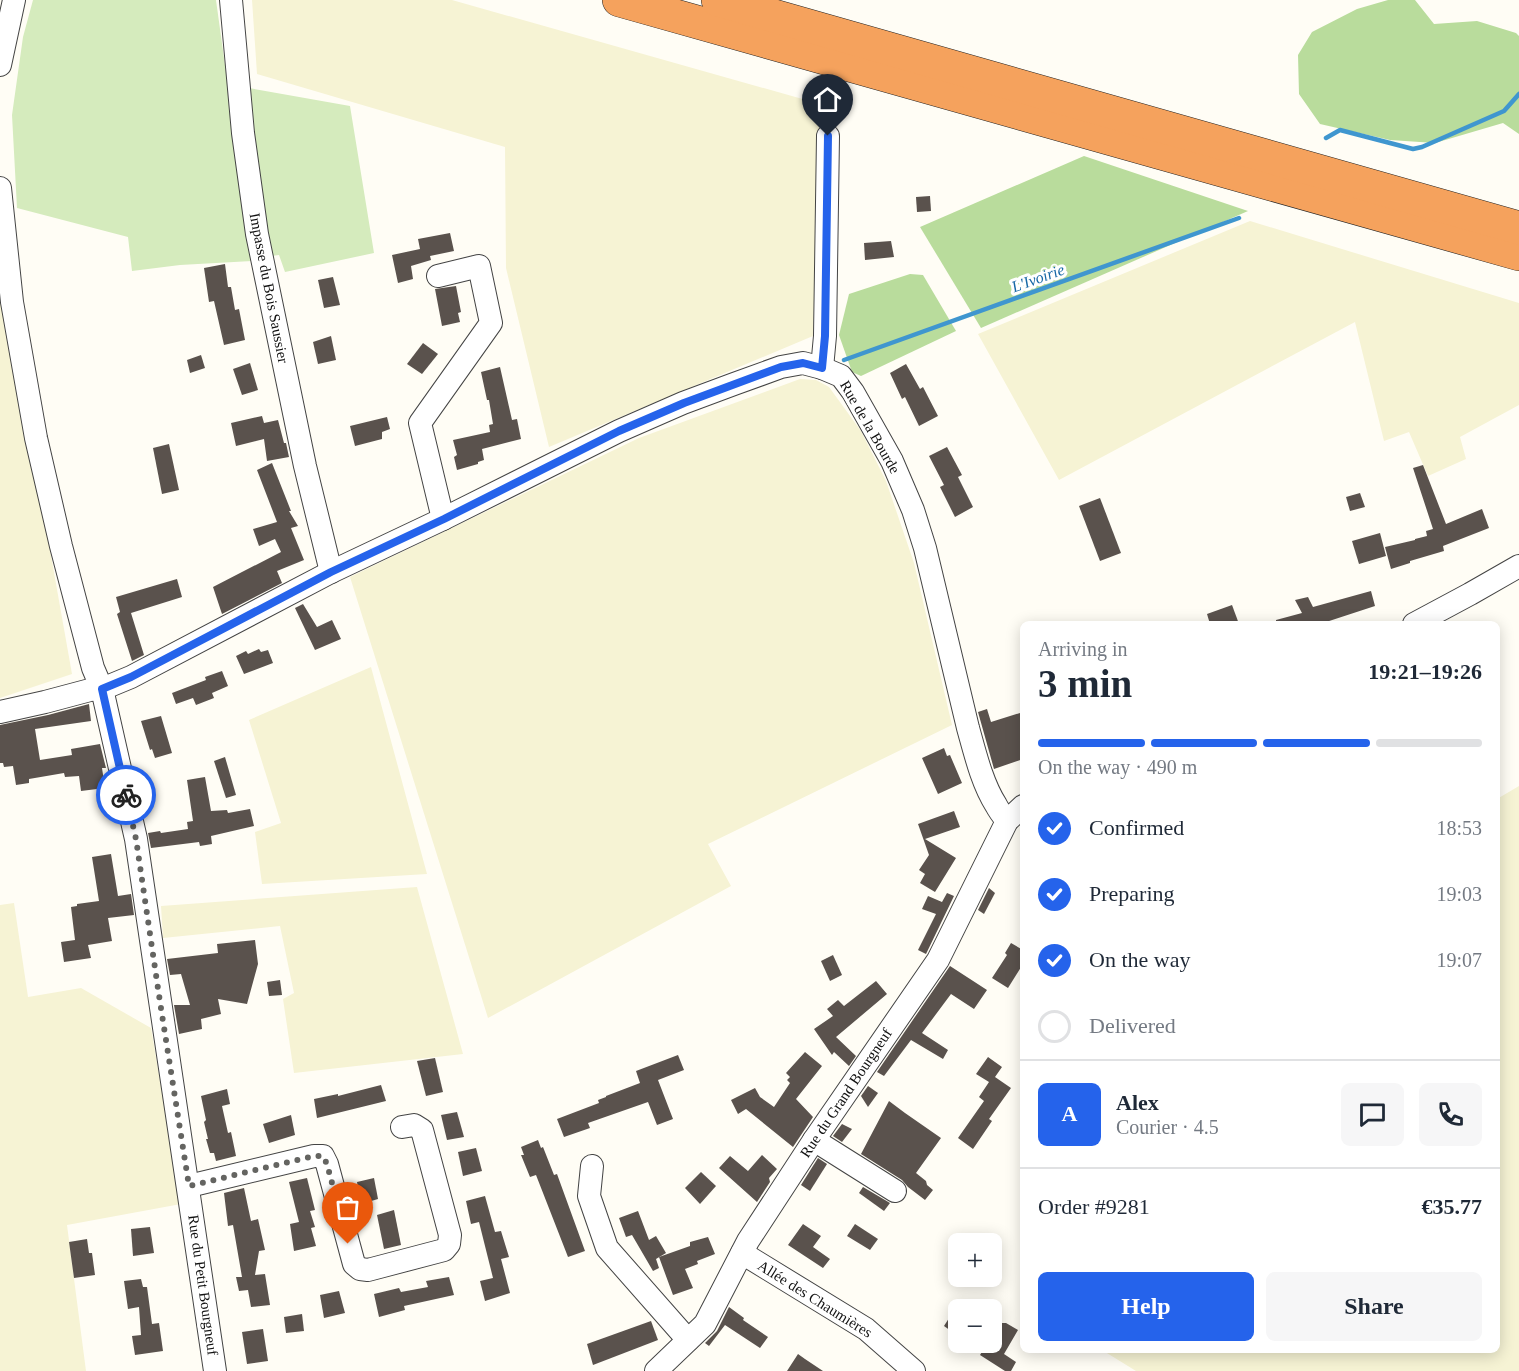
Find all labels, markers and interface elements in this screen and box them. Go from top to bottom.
pin [802,74,853,136]
icon: home [811,83,844,116]
street label: Impasse du Bois Saussier [247,211,291,365]
water label: L'Ivoirie [1008,261,1067,296]
street label: Rue de la Bourde [837,378,903,477]
text: Arriving in [1038,638,1127,660]
text: 19:21–19:26 [1368,659,1482,684]
text: 3 min [1038,662,1132,705]
text: On the way · 490 m [1038,756,1197,778]
courier [96,765,156,825]
icon: bike [110,779,143,812]
icon: check [1038,812,1071,845]
text: Confirmed [1089,815,1184,840]
text: 18:53 [1436,817,1482,839]
icon: check [1038,878,1071,911]
text: Preparing [1089,881,1175,906]
text: 19:03 [1436,883,1482,905]
icon: check [1038,944,1071,977]
text: On the way [1089,947,1190,972]
text: 19:07 [1436,949,1482,971]
text: Delivered [1089,1013,1176,1038]
street label: Rue du Grand Bourgneuf [797,1026,895,1160]
button: chat [1341,1083,1404,1146]
button: phone [1419,1083,1482,1146]
text: Alex [1116,1090,1159,1115]
text: A [1062,1101,1077,1126]
text: Courier · 4.5 [1116,1116,1219,1138]
pin [322,1182,373,1244]
icon: bag [331,1191,364,1224]
text: Order #9281 [1038,1194,1150,1219]
text: €35.77 [1422,1194,1482,1219]
street label: Rue du Petit Bourgneuf [185,1214,221,1356]
map controls [948,1233,1002,1353]
button: + [948,1233,1002,1287]
street label: Allée des Chaumières [755,1257,875,1341]
button: Help [1038,1272,1254,1341]
button: Share [1266,1272,1482,1341]
button: − [948,1299,1002,1353]

